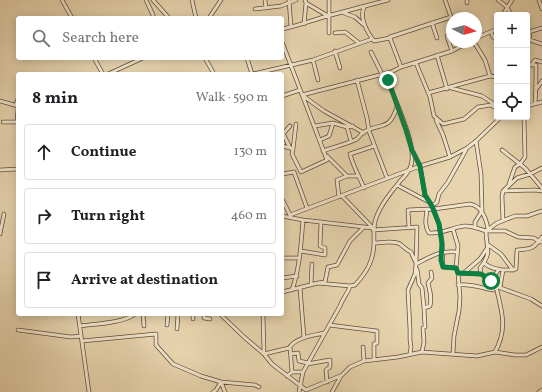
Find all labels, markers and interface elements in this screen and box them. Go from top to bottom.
north arrow [446,12,482,48]
map controls [494,12,530,120]
button: + [494,12,530,48]
search box [16,16,284,60]
icon: search [30,27,52,49]
text: Search here [62,28,139,49]
button: − [494,48,530,84]
route end [379,71,397,89]
button: locate [494,84,530,120]
text: 8 min [32,87,78,110]
text: Walk · 590 m [196,89,268,107]
icon: ahead [33,141,55,163]
text: Continue [71,142,136,163]
text: 130 m [234,143,267,161]
icon: right [33,205,55,227]
text: Turn right [71,206,145,227]
text: 460 m [231,207,267,225]
icon: arrive [33,269,55,291]
text: Arrive at destination [71,270,218,291]
route start [482,272,500,290]

